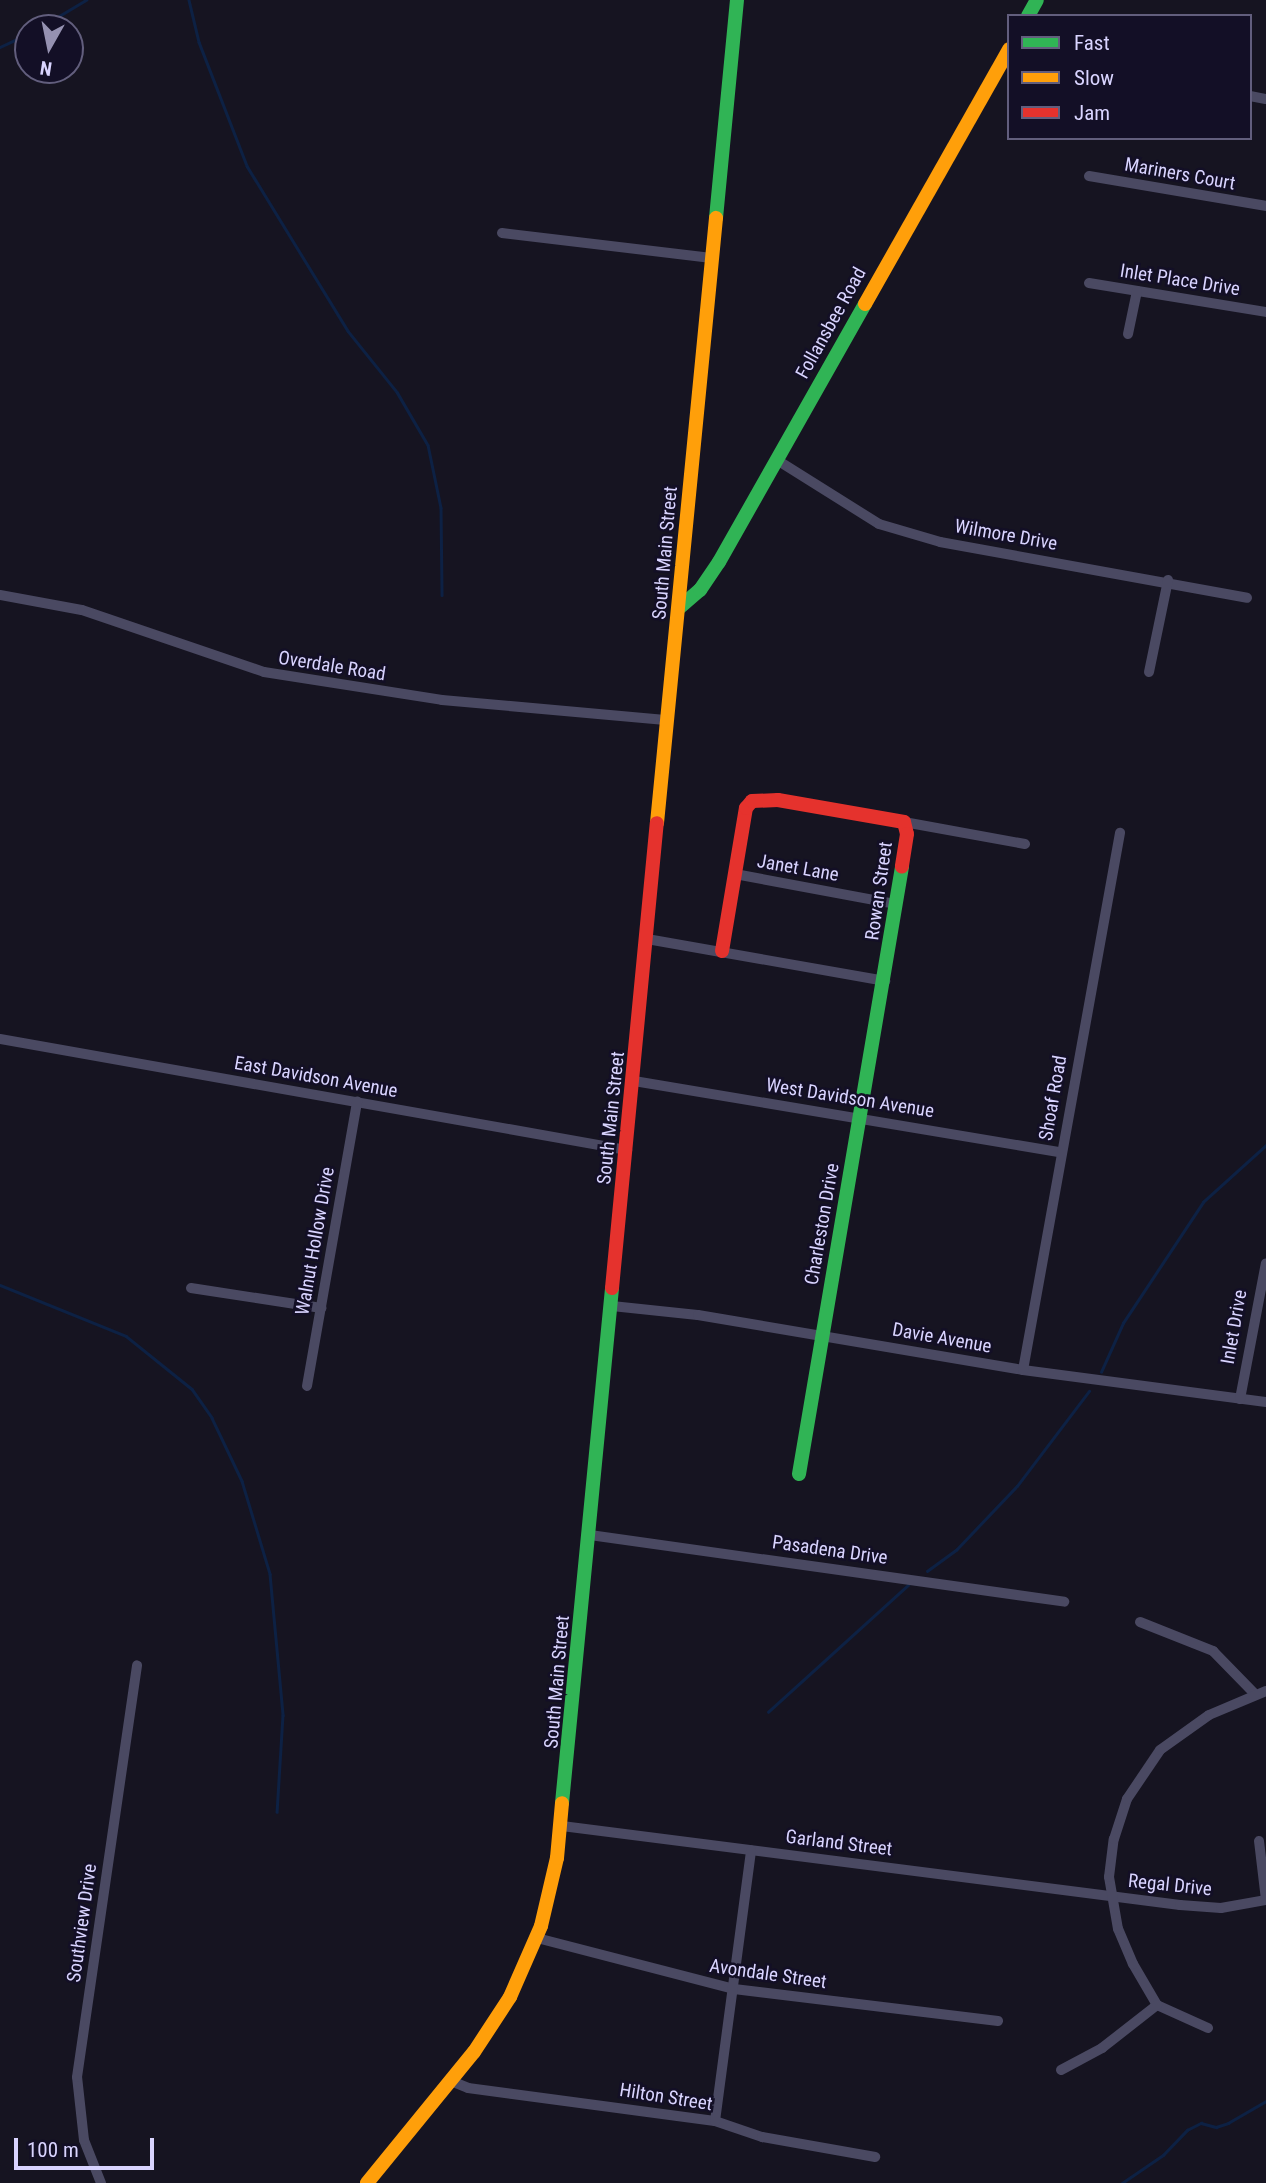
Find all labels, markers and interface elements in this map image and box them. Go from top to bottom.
north arrow [14,14,84,84]
legend [1007,14,1252,140]
text: Fast [1074,31,1110,55]
text: N [38,56,54,81]
text: Slow [1074,66,1114,90]
text: Jam [1074,101,1110,125]
street label: Mariners Court [1123,153,1237,195]
street label: Inlet Place Drive [1118,259,1242,301]
street label: Follansbee Road [791,263,871,383]
street label: South Main Street [648,485,682,621]
street label: Wilmore Drive [953,515,1059,555]
street label: Overdale Road [277,646,387,686]
street label: Rowan Street [861,840,897,942]
street label: Janet Lane [755,850,841,886]
street label: South Main Street [593,1050,629,1186]
street label: East Davidson Avenue [233,1051,399,1103]
street label: Shoaf Road [1034,1054,1072,1142]
street label: West Davidson Avenue [764,1073,936,1123]
street label: Charleston Drive [800,1161,844,1287]
street label: Walnut Hollow Drive [291,1165,339,1317]
street label: Inlet Drive [1216,1288,1252,1366]
street label: Davie Avenue [891,1318,993,1358]
street label: Pasadena Drive [771,1531,889,1569]
street label: South Main Street [540,1614,574,1750]
street label: Garland Street [784,1825,894,1861]
street label: Southview Drive [62,1862,102,1984]
street label: Regal Drive [1127,1869,1213,1901]
street label: Avondale Street [708,1955,828,1993]
street label: Hilton Street [618,2078,714,2116]
scale bar [18,2124,158,2168]
text: 100 m [27,2138,79,2162]

